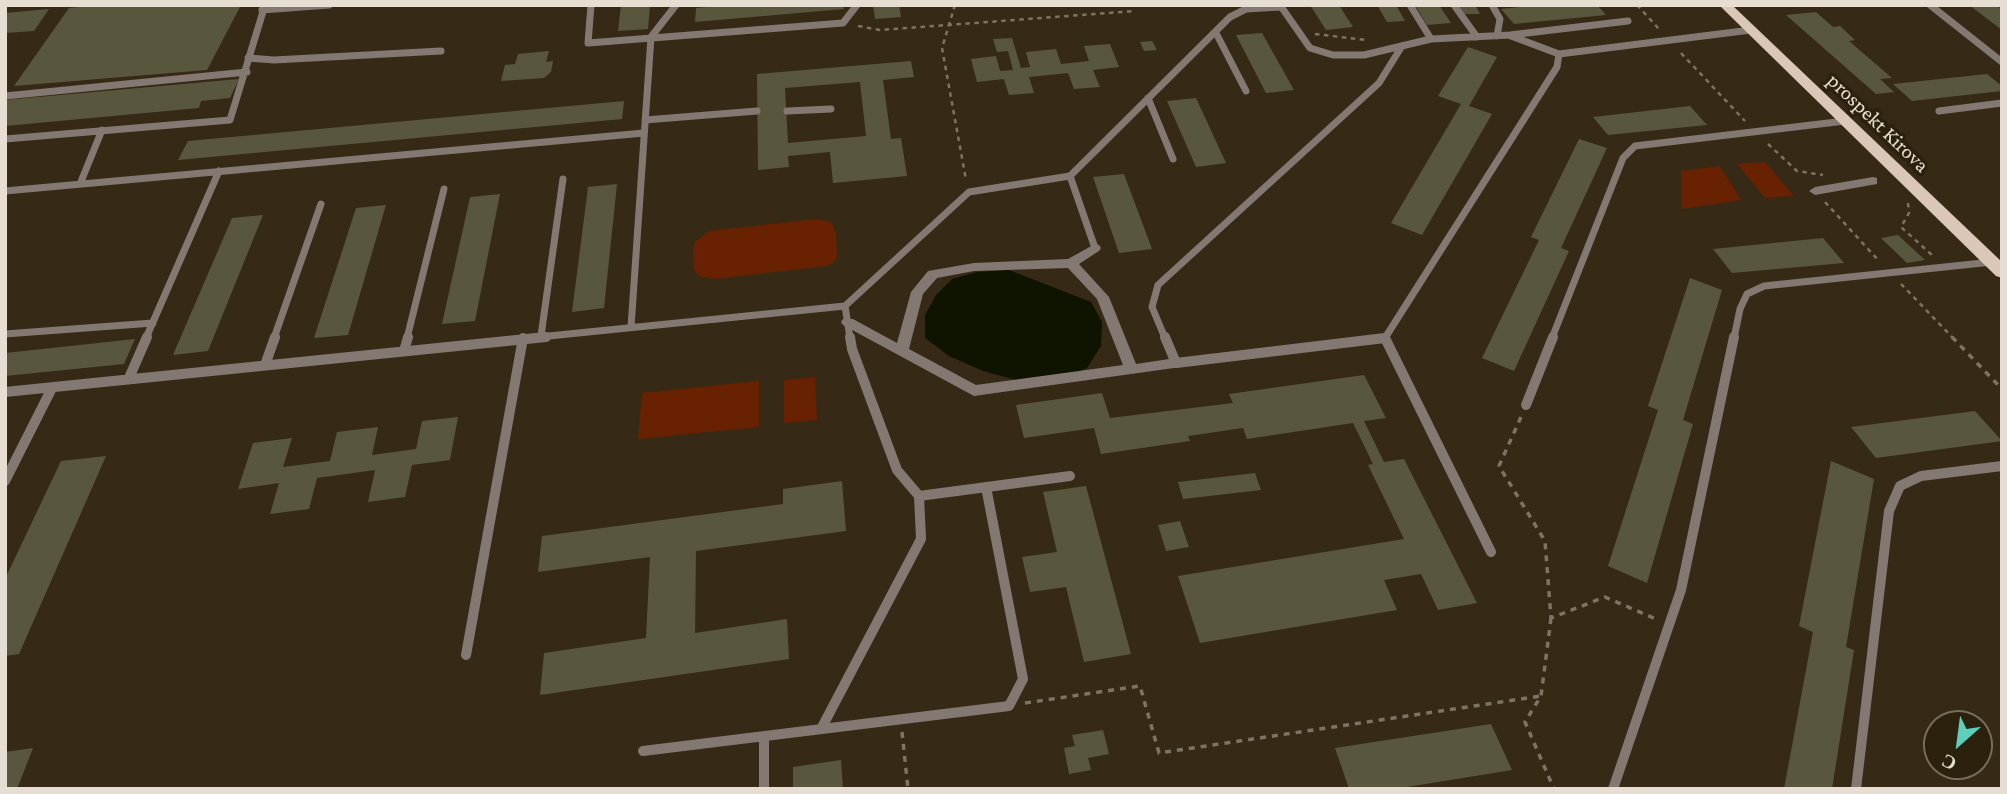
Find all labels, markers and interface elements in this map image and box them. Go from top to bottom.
street label: prospekt Kirova [1822,68,1934,178]
north arrow [1923,710,1993,780]
text: С [1938,750,1960,775]

